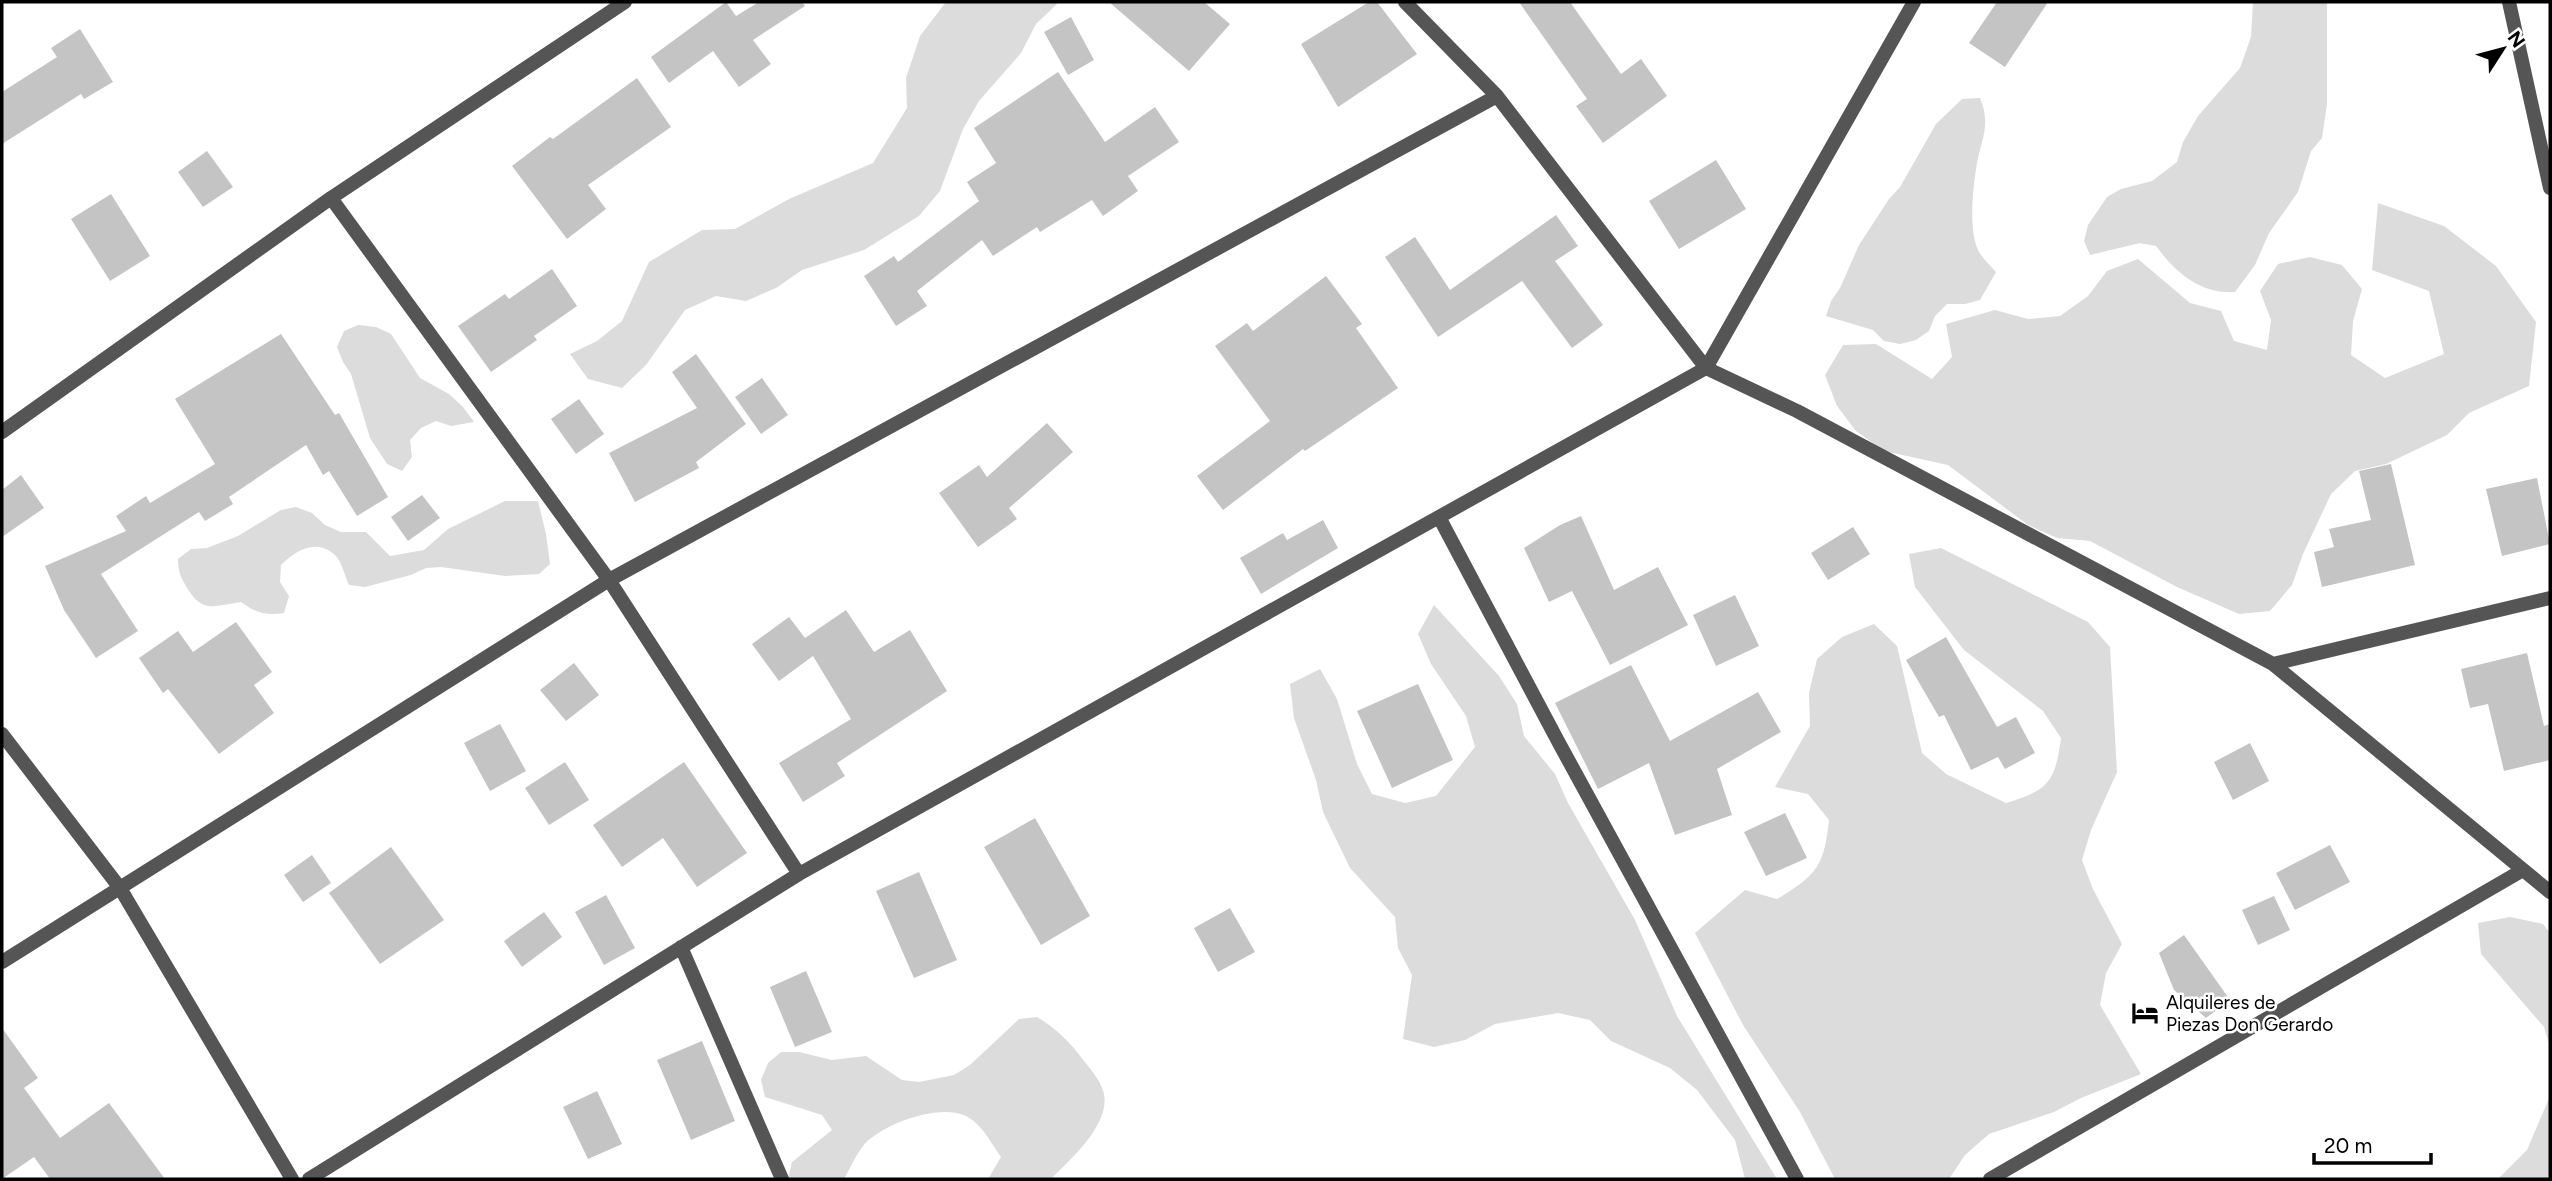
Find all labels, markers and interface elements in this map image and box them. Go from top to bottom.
north arrow [2468,14,2538,84]
text: N [2503,27,2530,52]
place label: Alquileres de Piezas Don Gerardo [2166,991,2333,1036]
hotel icon: Alquileres de Piezas Don Gerardo [2130,998,2160,1028]
scale bar [2314,1122,2431,1166]
text: 20 m [2324,1133,2372,1158]

